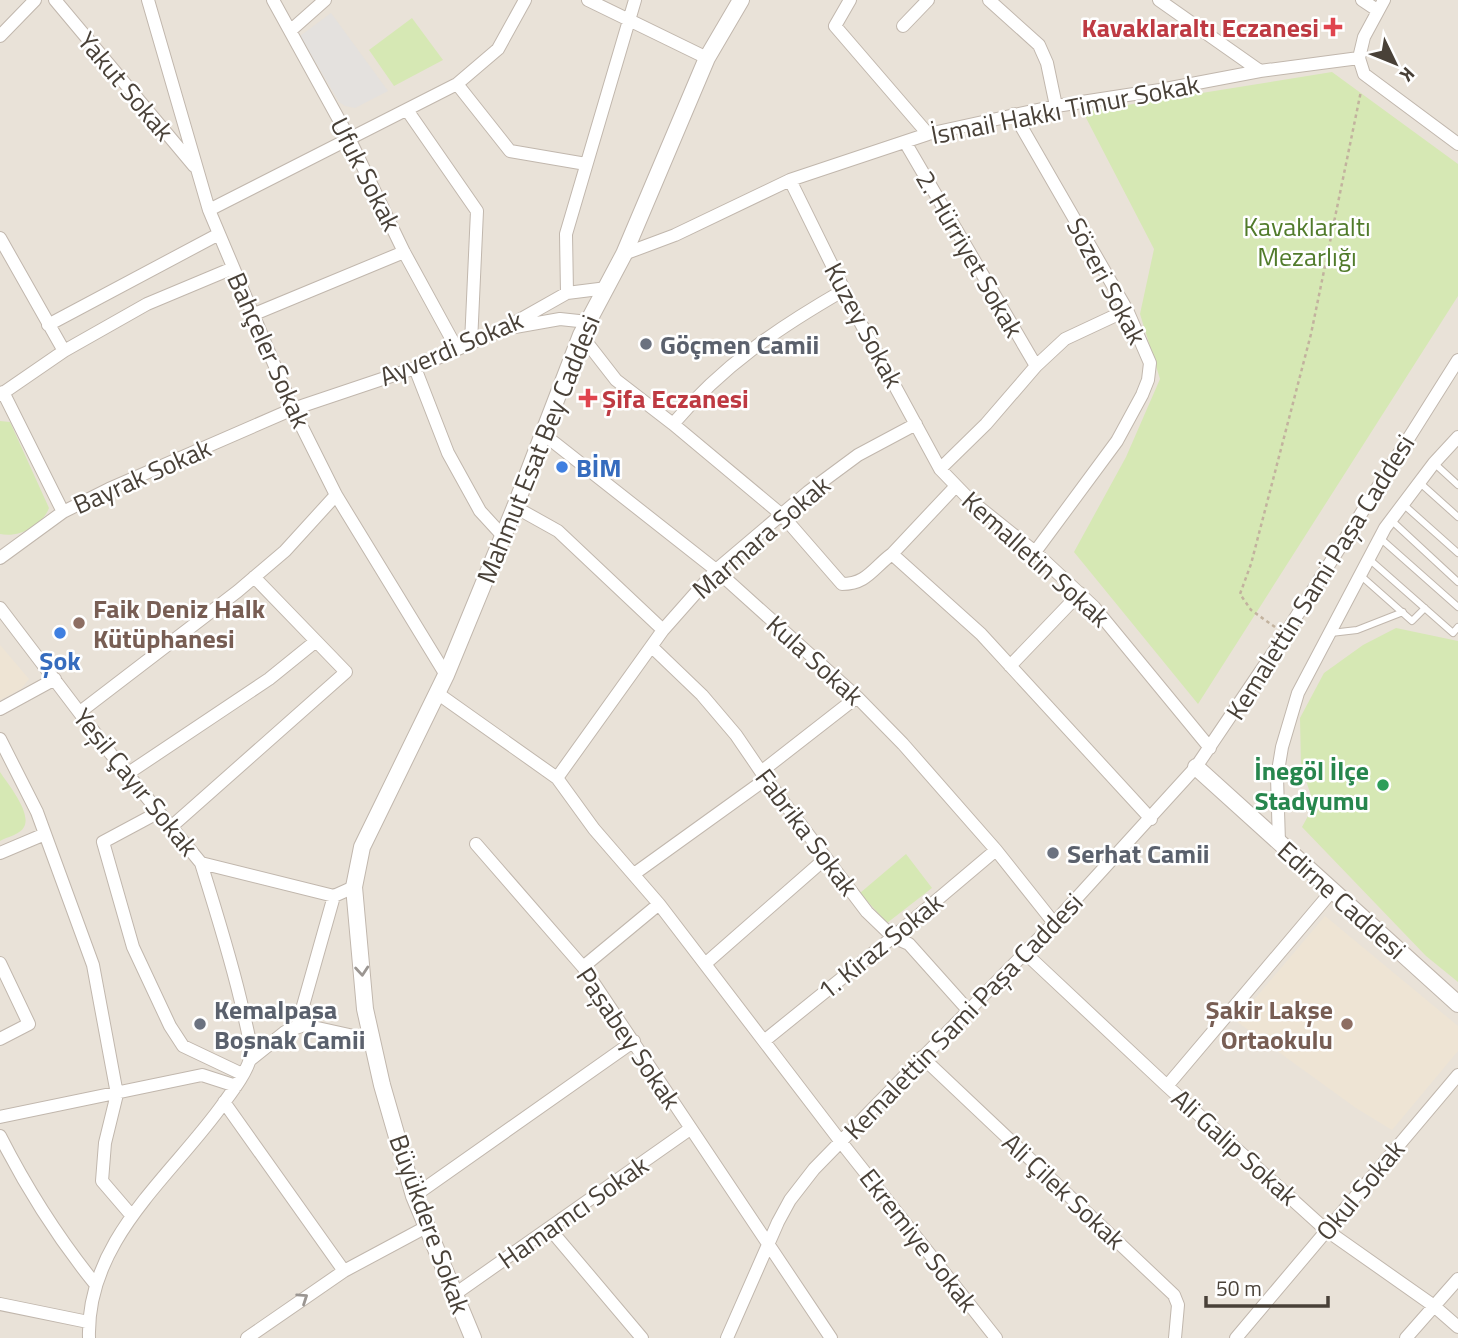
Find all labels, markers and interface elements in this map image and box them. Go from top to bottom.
place label: Kavaklaraltı Eczanesi [1081,8,1319,47]
marker: Kavaklaraltı Eczanesi [1325,19,1341,35]
street label: Yakut Sokak [69,23,183,149]
north arrow [1360,28,1430,98]
text: K [1393,61,1422,89]
street label: İsmail Hakkı Timur Sokak [927,64,1203,154]
street label: Ufuk Sokak [321,110,411,238]
street label: 2. Hürriyet Sokak [906,163,1034,345]
park label: Kavaklaraltı Mezarlığı [1243,207,1371,276]
street label: Sözeri Sokak [1057,211,1157,351]
street label: Kuzey Sokak [815,255,913,395]
street label: Bahçeler Sokak [217,266,321,434]
street label: Ayverdi Sokak [373,300,529,396]
street label: Mahmut Esat Bey Caddesi [466,309,610,589]
place label: Göçmen Camii [660,325,819,364]
marker: Göçmen Camii [638,336,654,352]
place label: Şifa Eczanesi [602,379,749,418]
marker: Şifa Eczanesi [580,390,596,406]
street label: Kemalettin Sami Paşa Caddesi [1216,427,1424,727]
street label: Bayrak Sokak [67,428,217,524]
place label: BİM [576,448,622,487]
marker: BİM [554,459,570,475]
street label: Marmara Sokak [683,466,839,608]
street label: Kemalletin Sokak [953,482,1119,636]
place label: Faik Deniz Halk Kütüphanesi [93,589,266,658]
street label: Kula Sokak [758,606,872,714]
marker: Faik Deniz Halk Kütüphanesi [71,615,87,631]
marker: Şok [52,625,68,641]
place label: Şok [39,641,81,680]
street label: Yeşil Çayır Sokak [64,700,208,864]
place label: İnegöl İlçe Stadyumu [1254,751,1369,820]
street label: Fabrika Sokak [746,760,868,904]
marker: İnegöl İlçe Stadyumu [1375,777,1391,793]
street label: Edirne Caddesi [1269,832,1415,968]
place label: Serhat Camii [1067,834,1210,873]
marker: Serhat Camii [1045,845,1061,861]
street label: 1. Kiraz Sokak [809,883,951,1009]
street label: Kemalettin Sami Paşa Caddesi [834,884,1092,1148]
street label: Paşabey Sokak [567,959,691,1117]
one-way arrow [354,966,369,977]
place label: Kemalpaşa Boşnak Camii [214,990,365,1059]
place label: Şakir Lakşe Ortaokulu [1206,990,1333,1059]
marker: Kemalpaşa Boşnak Camii [192,1016,208,1032]
marker: Şakir Lakşe Ortaokulu [1339,1016,1355,1032]
street label: Ali Galip Sokak [1163,1079,1307,1215]
street label: Ali Çilek Sokak [994,1124,1134,1258]
street label: Büyükdere Sokak [379,1129,481,1319]
street label: Okul Sokak [1306,1131,1414,1249]
street label: Hamamcı Sokak [490,1146,656,1278]
street label: Ekremiye Sokak [850,1160,988,1320]
scale bar [1206,1264,1328,1308]
text: 50 m [1216,1272,1262,1304]
one-way arrow [295,1294,308,1306]

